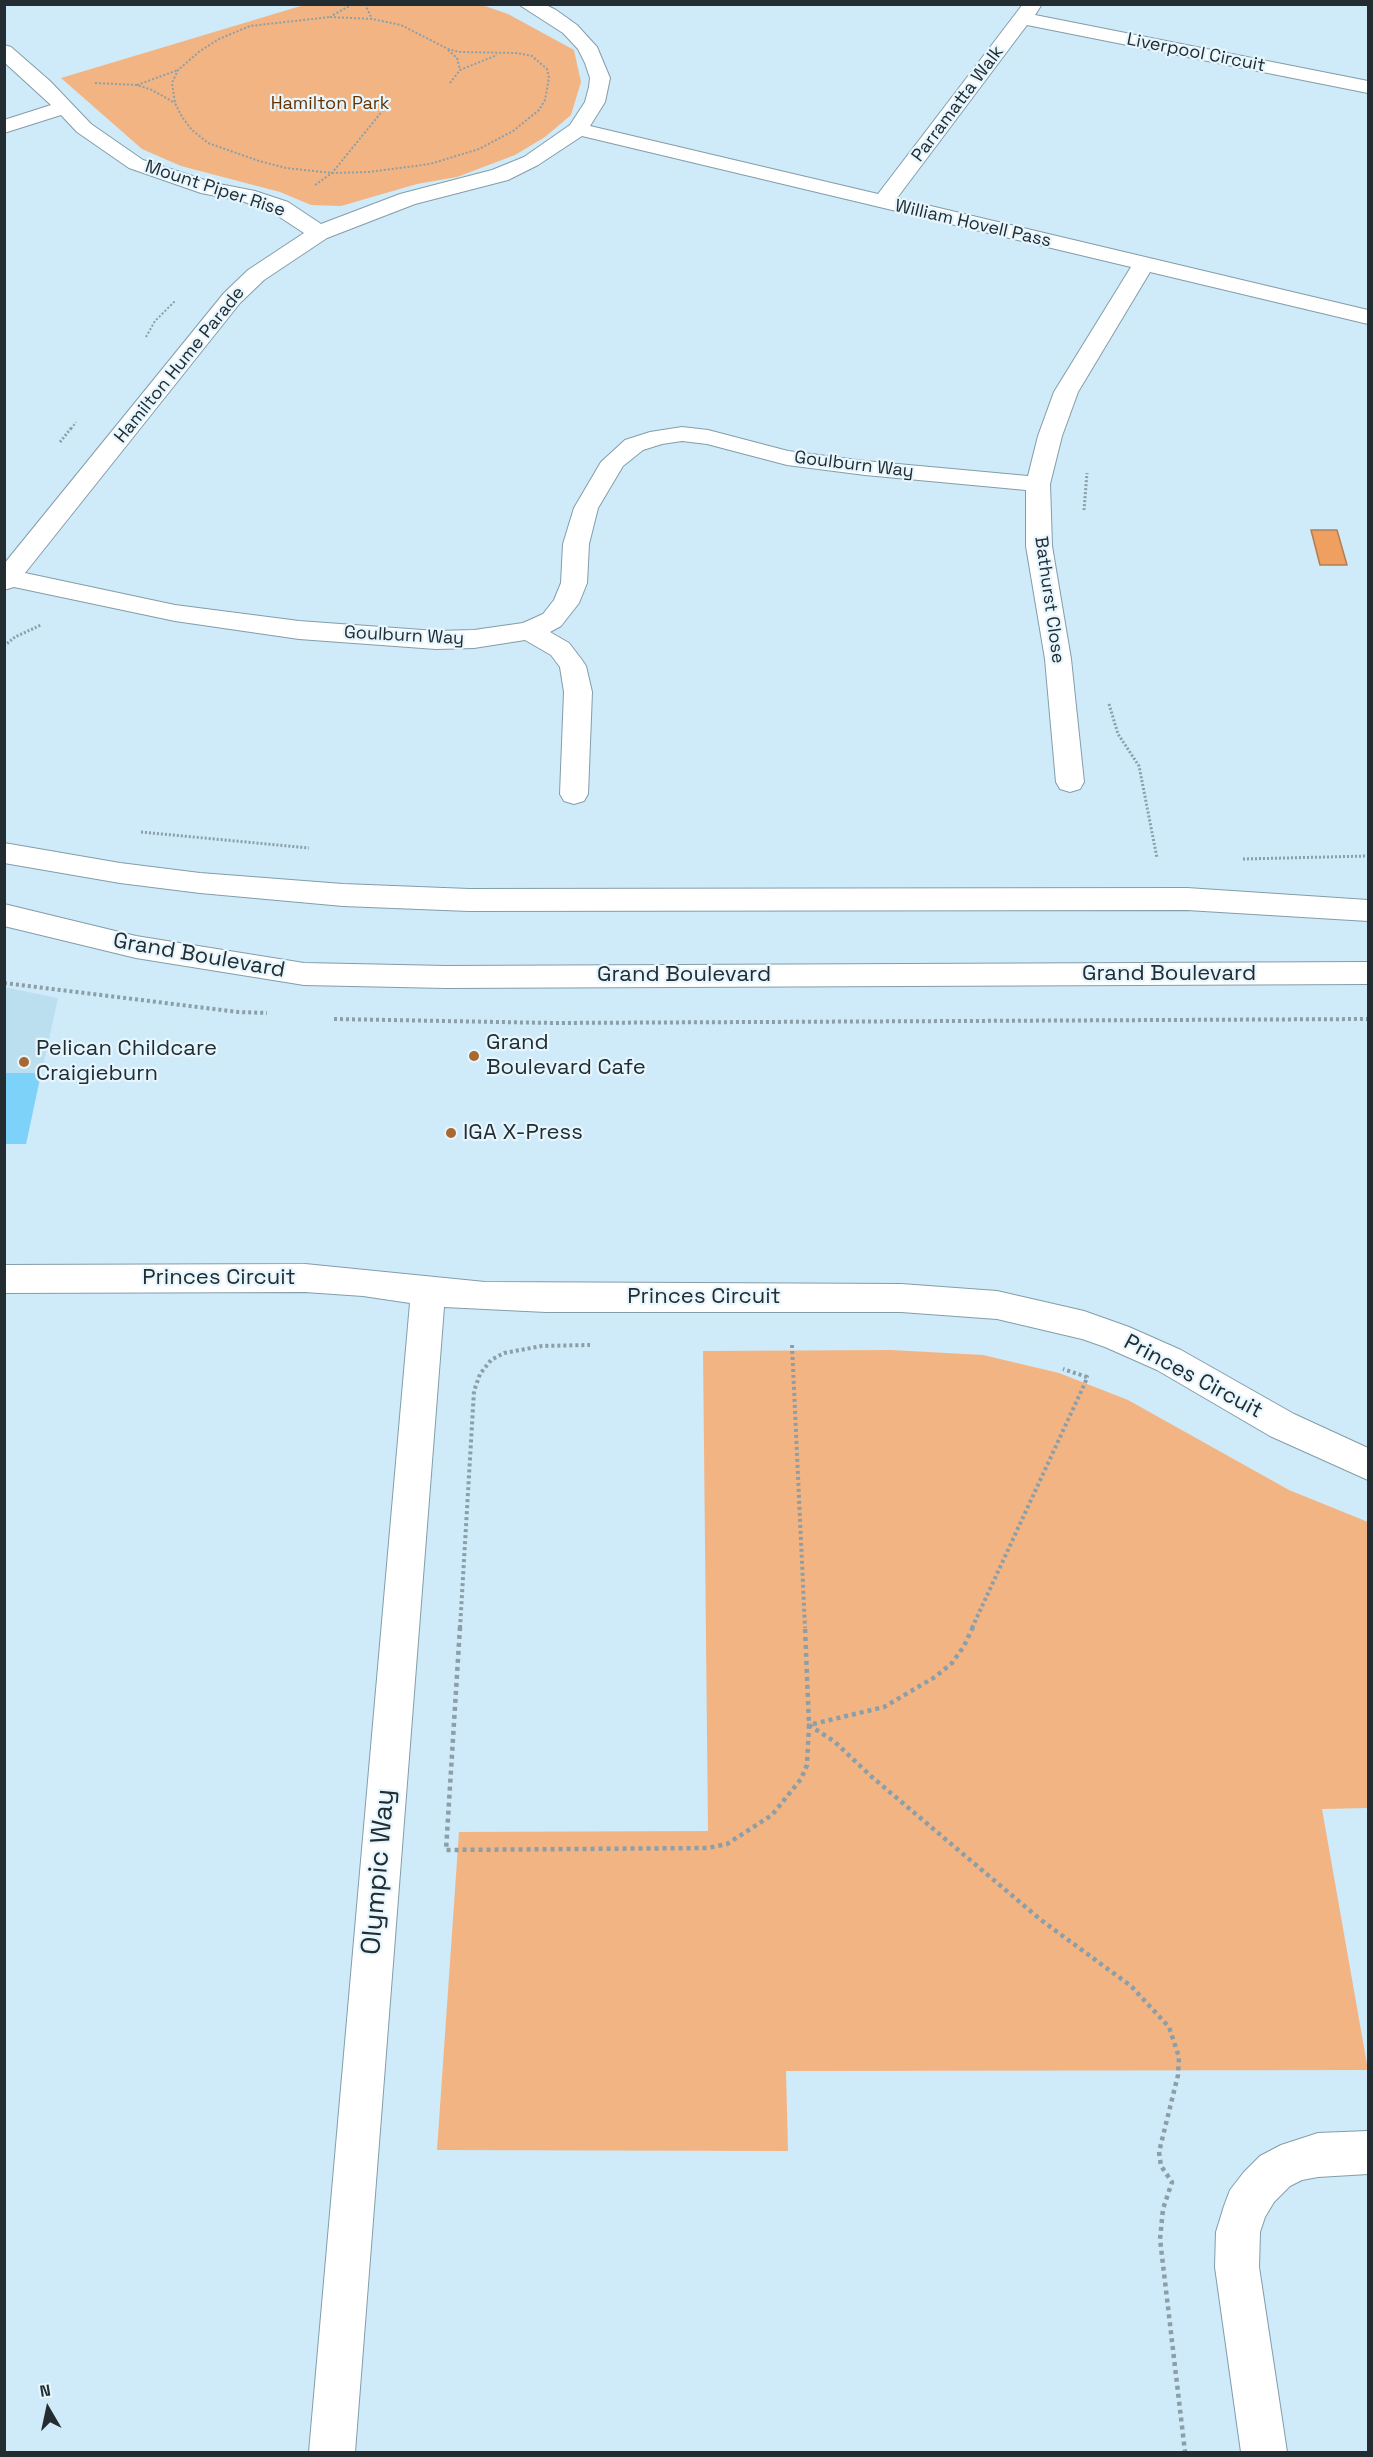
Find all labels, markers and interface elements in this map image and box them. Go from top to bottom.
street label: Liverpool Circuit [1125,29,1267,77]
street label: Parramatta Walk [907,42,1009,166]
park label: Hamilton Park [271,93,389,115]
street label: Mount Piper Rise [142,156,288,222]
street label: William Hovell Pass [893,196,1053,252]
street label: Hamilton Hume Parade [110,283,250,447]
street label: Goulburn Way [793,447,915,483]
street label: Bathurst Close [1029,535,1069,665]
street label: Goulburn Way [343,622,465,650]
street label: Grand Boulevard [111,928,287,984]
street label: Grand Boulevard [1082,961,1256,987]
street label: Grand Boulevard [597,962,771,988]
place label: Grand Boulevard Cafe [486,1030,646,1082]
place label: Pelican Childcare Craigieburn [36,1036,217,1088]
marker: Grand Boulevard Cafe [467,1049,481,1063]
marker: Pelican Childcare Craigieburn [17,1055,31,1069]
place label: IGA X-Press [463,1120,583,1146]
marker: IGA X-Press [444,1126,458,1140]
street label: Princes Circuit [142,1265,296,1291]
street label: Princes Circuit [627,1284,781,1310]
street label: Princes Circuit [1119,1329,1267,1425]
street label: Olympic Way [356,1788,402,1956]
north arrow [18,2379,78,2439]
text: N [38,2380,52,2402]

